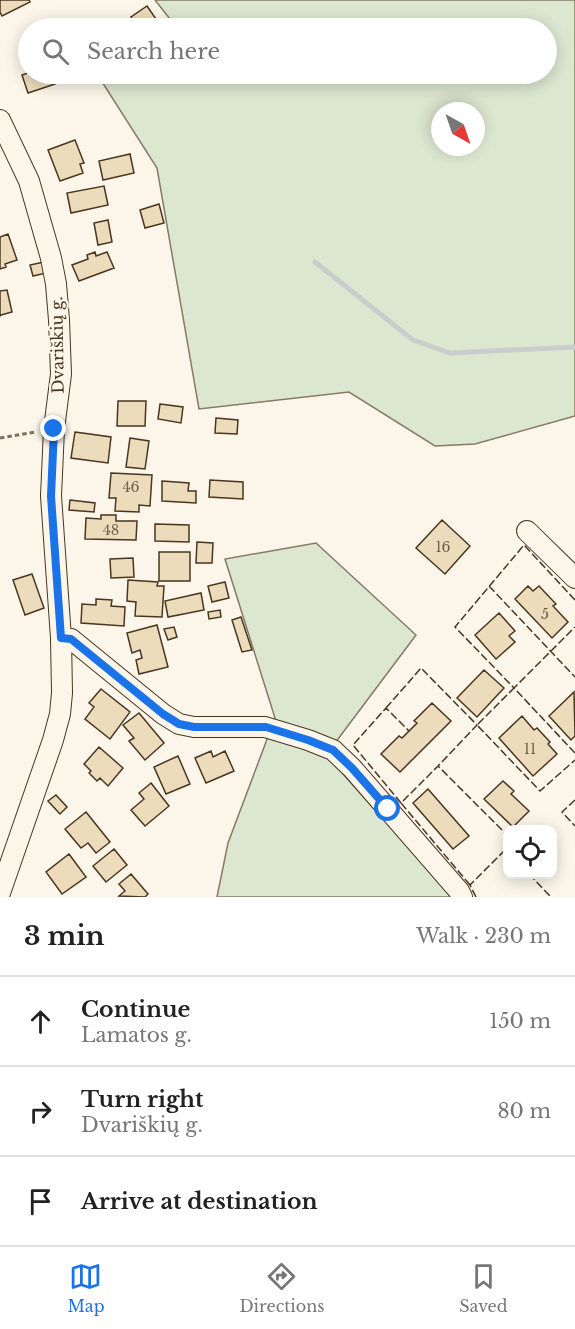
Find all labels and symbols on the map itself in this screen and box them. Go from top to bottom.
north arrow [431,102,485,156]
street label: Dvariškių g. [46,296,68,394]
route end [40,415,66,441]
house number: 46 [122,478,140,496]
house number: 48 [103,521,119,539]
house number: 16 [435,538,451,556]
house number: 5 [541,605,549,623]
house number: 11 [524,740,536,758]
route start [374,795,400,821]

